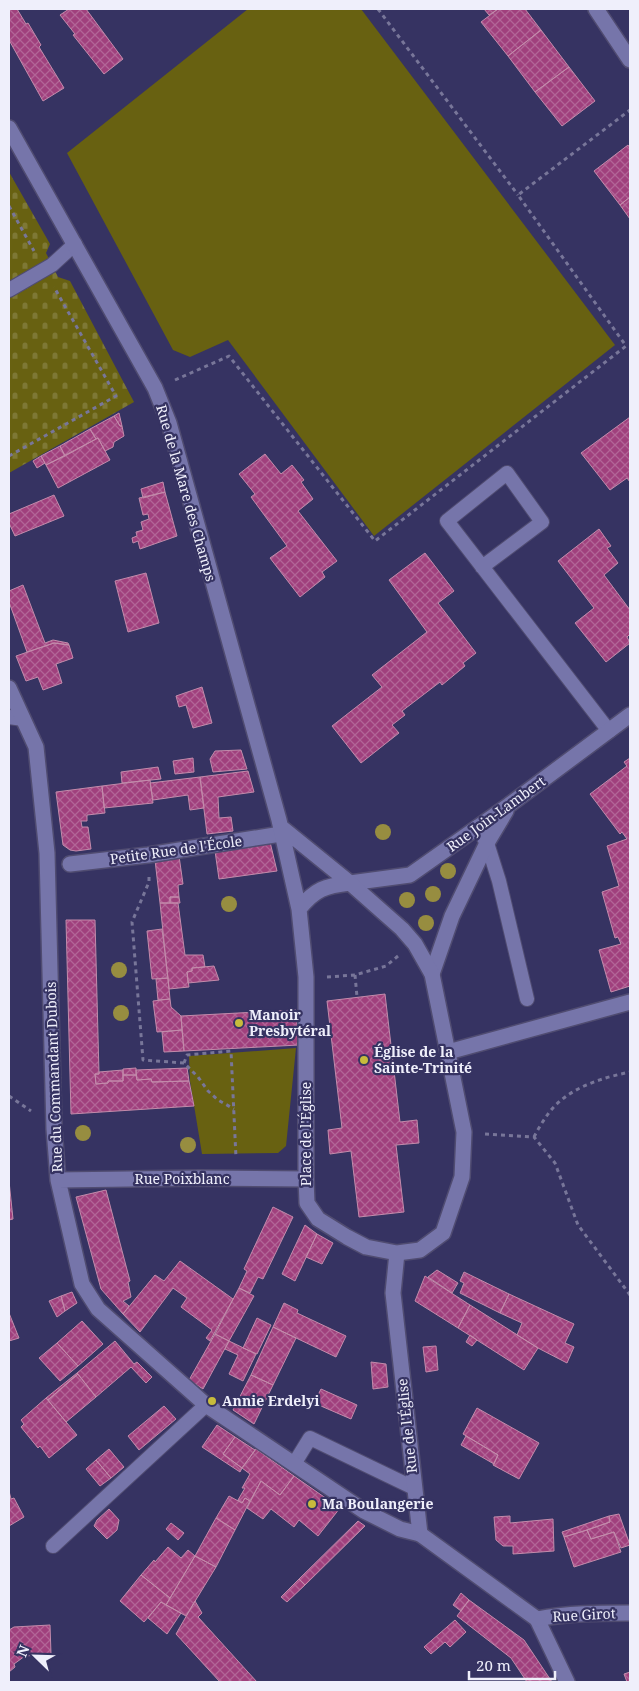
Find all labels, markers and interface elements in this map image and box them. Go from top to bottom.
street label: Rue de la Mare des Champs [152,402,221,583]
street label: Rue Join-Lambert [443,771,549,856]
street label: Petite Rue de l'École [109,831,243,868]
street label: Rue du Commandant Dubois [41,981,66,1173]
place label: Manoir Presbytéral [249,1005,331,1040]
marker: Manoir Presbytéral [233,1017,245,1029]
place label: Église de la Sainte-Trinité [374,1042,472,1077]
marker: Église de la Sainte-Trinité [358,1054,370,1066]
street label: Place de l'Église [296,1082,315,1186]
street label: Rue Poixblanc [134,1169,230,1188]
street label: Rue de l'Église [392,1378,421,1474]
place label: Annie Erdelyi [222,1391,319,1410]
marker: Annie Erdelyi [206,1395,218,1407]
place label: Ma Boulangerie [322,1494,433,1513]
marker: Ma Boulangerie [306,1498,318,1510]
street label: Rue Girot [552,1603,616,1626]
north arrow [10,1631,60,1681]
text: N [12,1642,33,1660]
scale bar [469,1648,555,1680]
text: 20 m [476,1655,511,1675]

